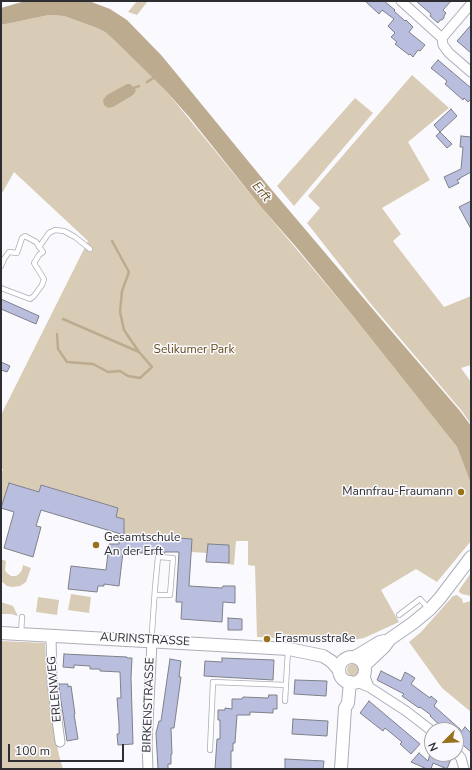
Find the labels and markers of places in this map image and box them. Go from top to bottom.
place label: Mannfrau-Fraumann [342,485,453,499]
marker: Mannfrau-Fraumann [456,487,466,497]
place label: Gesamtschule An der Erft [104,531,180,559]
marker: Gesamtschule An der Erft [91,540,101,550]
place label: Erasmusstraße [275,632,355,646]
marker: Erasmusstraße [262,634,272,644]

